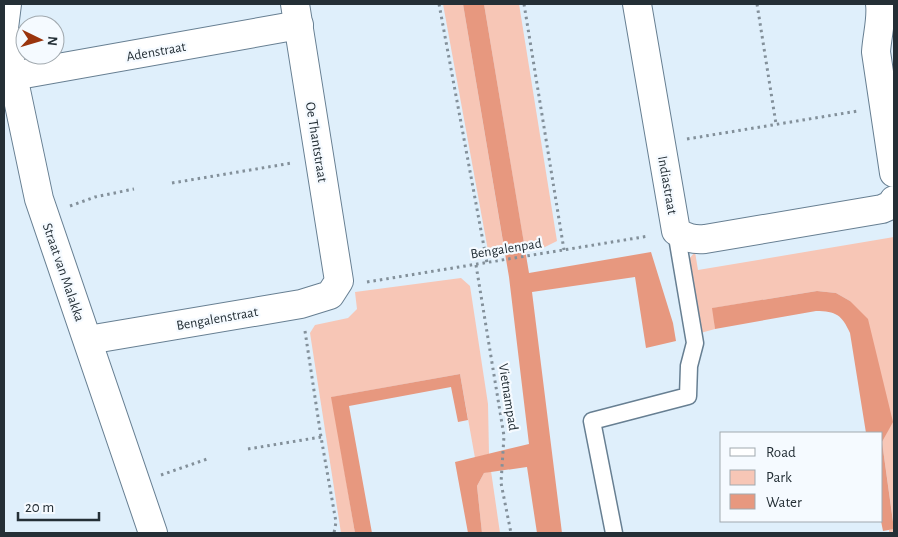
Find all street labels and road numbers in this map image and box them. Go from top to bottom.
street label: Adenstraat [125,40,188,64]
street label: Oe Thantstraat [303,101,329,184]
street label: Indiastraat [655,155,679,216]
street label: Straat van Malakka [40,221,87,324]
street label: Bengalenpad [469,236,543,262]
street label: Bengalenstraat [175,305,260,333]
street label: Vietnampad [496,363,520,432]

